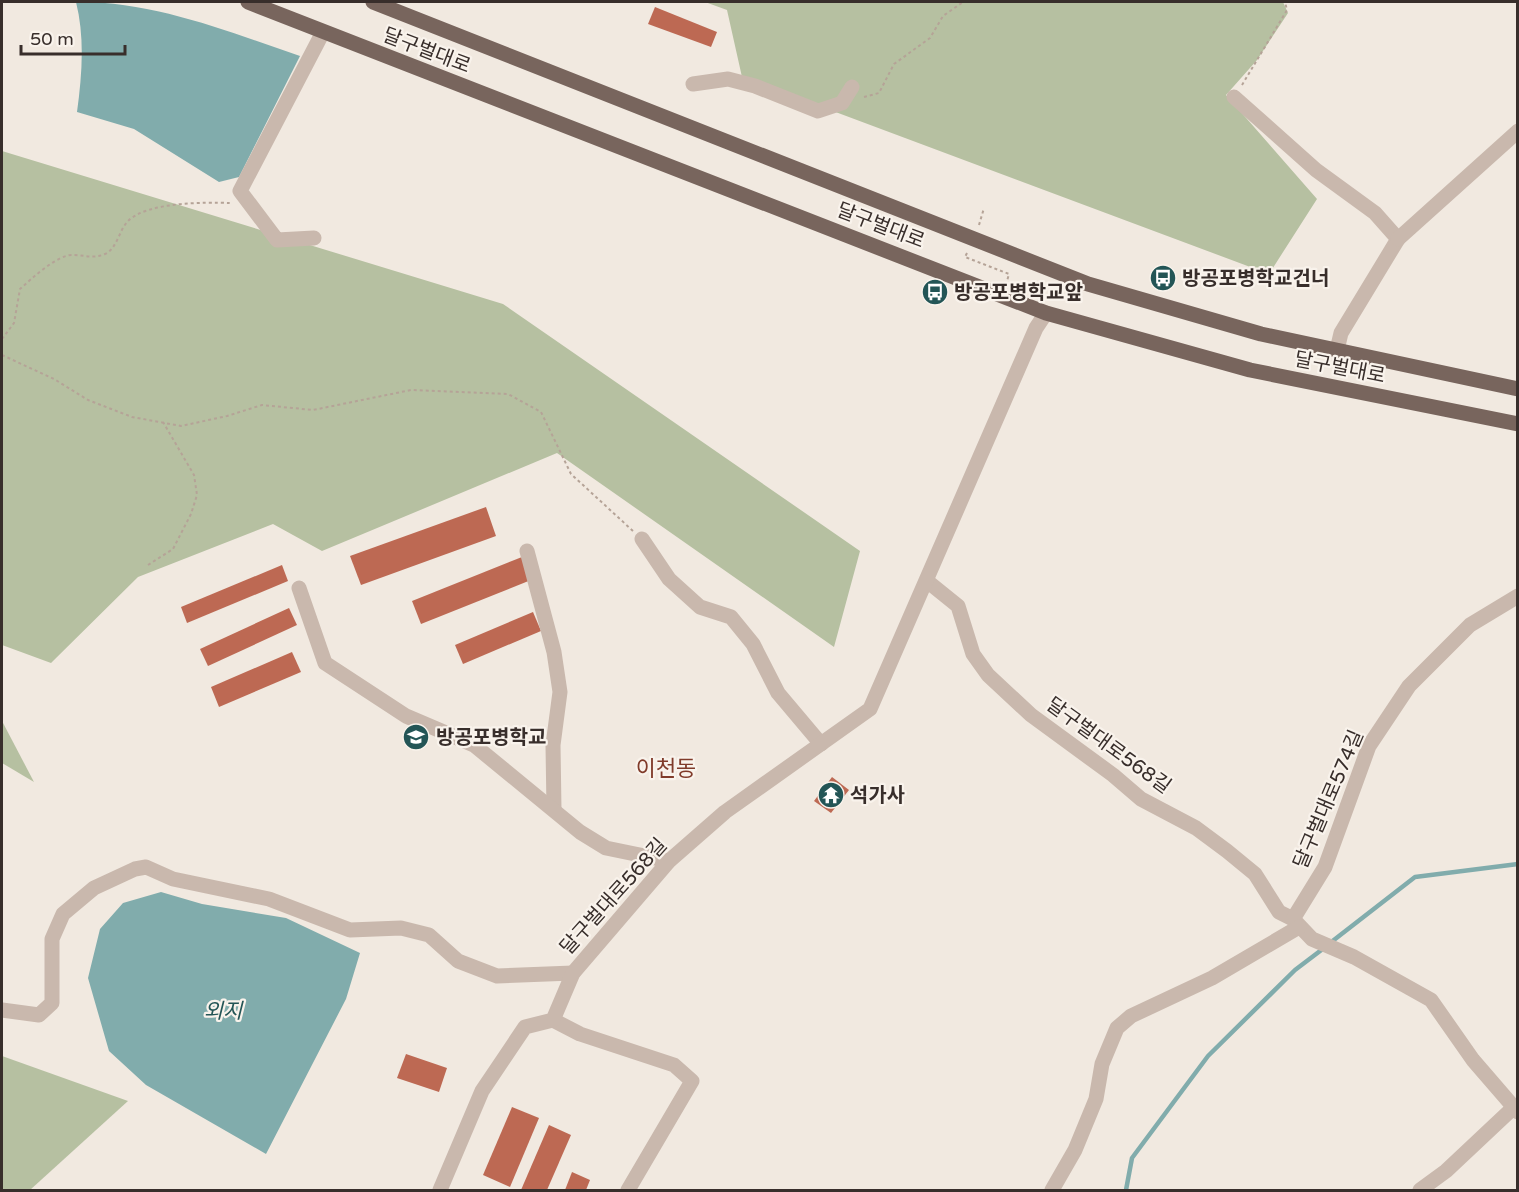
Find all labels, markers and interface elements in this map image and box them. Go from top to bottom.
scale bar [21,18,124,56]
street label: 달구벌대로 [379,23,474,79]
text: 50 m [30,28,74,50]
street label: 달구벌대로 [833,198,928,254]
bus stop icon: 방공포병학교건너 [1148,263,1178,293]
place label: 방공포병학교건너 [1182,267,1329,291]
bus stop icon: 방공포병학교앞 [920,277,950,307]
place label: 방공포병학교앞 [954,281,1083,305]
street label: 달구벌대로 [1292,347,1387,389]
street label: 달구벌대로568길 [1041,693,1175,799]
school or university icon: 방공포병학교 [401,722,431,752]
place label: 방공포병학교 [436,726,546,750]
street label: 달구벌대로574길 [1289,727,1369,872]
district label: 이천동 [636,756,696,782]
temple icon: 석가사 [816,780,846,810]
place label: 석가사 [850,784,905,808]
street label: 달구벌대로568길 [555,834,672,960]
water label: 외지 [204,999,244,1024]

